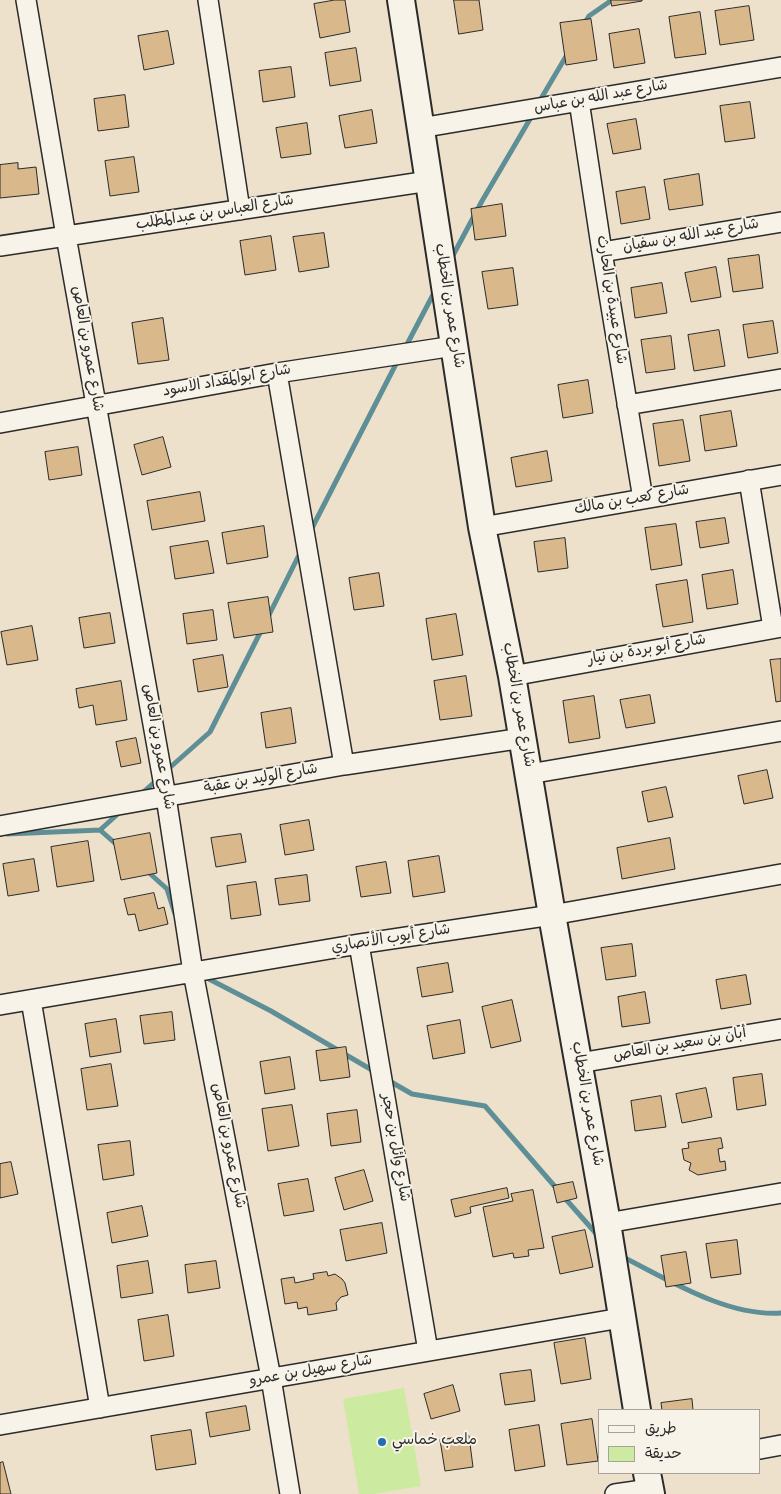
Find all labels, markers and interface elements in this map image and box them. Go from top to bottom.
street label: شارع عبد الله بن عباس [533,77,669,119]
street label: شارع العباس بن عبدالمطلب [135,193,295,235]
street label: شارع عبد الله بن سفيان [621,216,761,258]
street label: شارع عبيدة بن الحارث [591,234,629,366]
street label: شارع عمر بن الخطاب [429,242,467,370]
street label: شارع عمرو بن العاص [66,285,106,413]
street label: شارع ابوالمقداد الاسود [161,362,293,402]
street label: شارع كعب بن مالك [573,482,691,520]
street label: شارع أبو بردة بن نيار [586,632,708,670]
street label: شارع عمر بن الخطاب [497,641,537,769]
street label: شارع عمرو بن العاص [137,683,177,811]
street label: شارع الوليد بن عقبة [203,761,319,799]
street label: شارع أيوب الأنصاري [330,922,452,958]
street label: أبان بن سعيد بن العاص [612,1025,748,1067]
street label: شارع عمر بن الخطاب [566,1040,606,1168]
street label: شارع عمرو بن العاص [206,1082,248,1210]
street label: شارع وائل بن حجر [376,1093,412,1203]
street label: شارع سهيل بن عمرو [248,1352,374,1392]
legend [598,1409,761,1474]
text: طريق [645,1421,677,1439]
place label: ملعب خماسي [392,1433,477,1451]
marker: ملعب خماسي [376,1436,388,1448]
text: حديقة [645,1446,682,1464]

